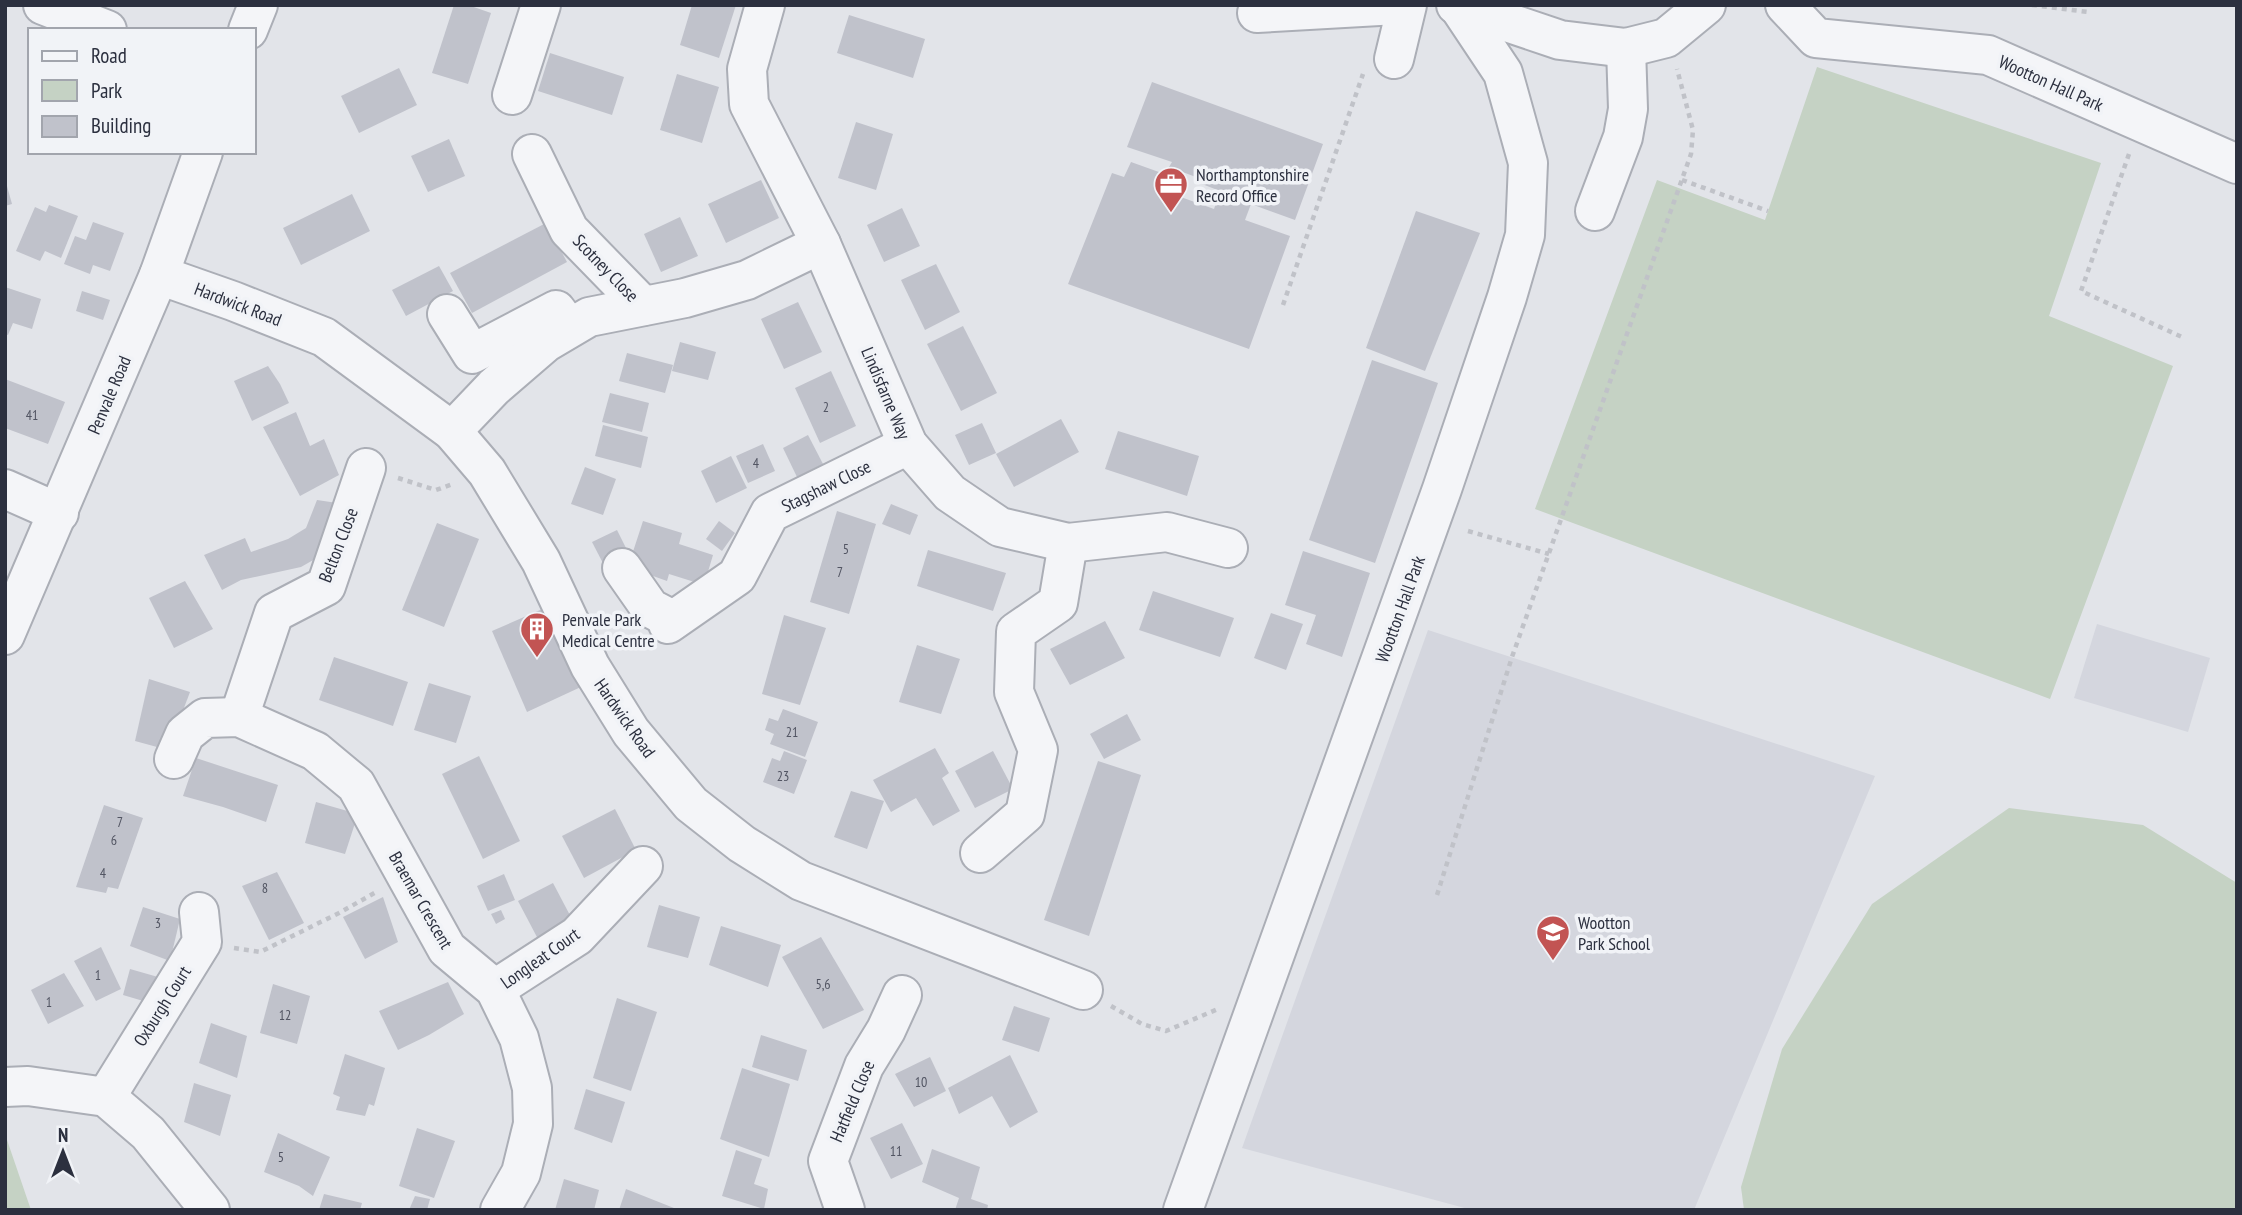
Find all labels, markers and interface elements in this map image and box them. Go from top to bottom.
legend [28,28,256,154]
text: Road [91,42,127,69]
street label: Wootton Hall Park [1995,50,2107,116]
text: Park [91,77,122,104]
text: Building [91,112,151,139]
place label: Northamptonshire Record Office [1196,163,1309,207]
office icon: Northamptonshire Record Office [1152,165,1190,214]
street label: Scotney Close [568,229,644,307]
street label: Hardwick Road [191,277,285,331]
street label: Lindisfarne Way [856,343,916,443]
street label: Penvale Road [82,352,136,438]
house number: 2 [823,398,829,416]
house number: 41 [26,406,38,424]
house number: 4 [753,454,760,472]
street label: Stagshaw Close [778,454,874,518]
street label: Belton Close [313,504,363,586]
house number: 5 [843,540,849,558]
street label: Wootton Hall Park [1370,552,1430,666]
house number: 7 [837,563,843,581]
place label: Penvale Park Medical Centre [562,608,655,652]
building icon: Penvale Park Medical Centre [518,610,556,659]
street label: Hardwick Road [589,674,661,762]
house number: 21 [786,723,798,741]
house number: 23 [777,767,789,785]
house number: 7 [117,813,123,831]
house number: 6 [111,831,117,849]
street label: Braemar Crescent [384,847,458,953]
house number: 4 [100,864,107,882]
house number: 8 [262,879,268,897]
place label: Wootton Park School [1578,911,1651,955]
school or university icon: Wootton Park School [1534,913,1572,962]
house number: 3 [155,914,161,932]
street label: Longleat Court [496,922,584,994]
street label: Oxburgh Court [128,961,196,1051]
house number: 1 [95,966,101,984]
house number: 5,6 [815,975,831,993]
house number: 1 [46,993,52,1011]
house number: 12 [279,1006,291,1024]
street label: Hatfield Close [824,1057,880,1145]
house number: 10 [915,1073,927,1091]
north arrow [28,1117,98,1187]
text: N [58,1123,68,1147]
house number: 11 [890,1142,902,1160]
house number: 5 [278,1148,284,1166]

